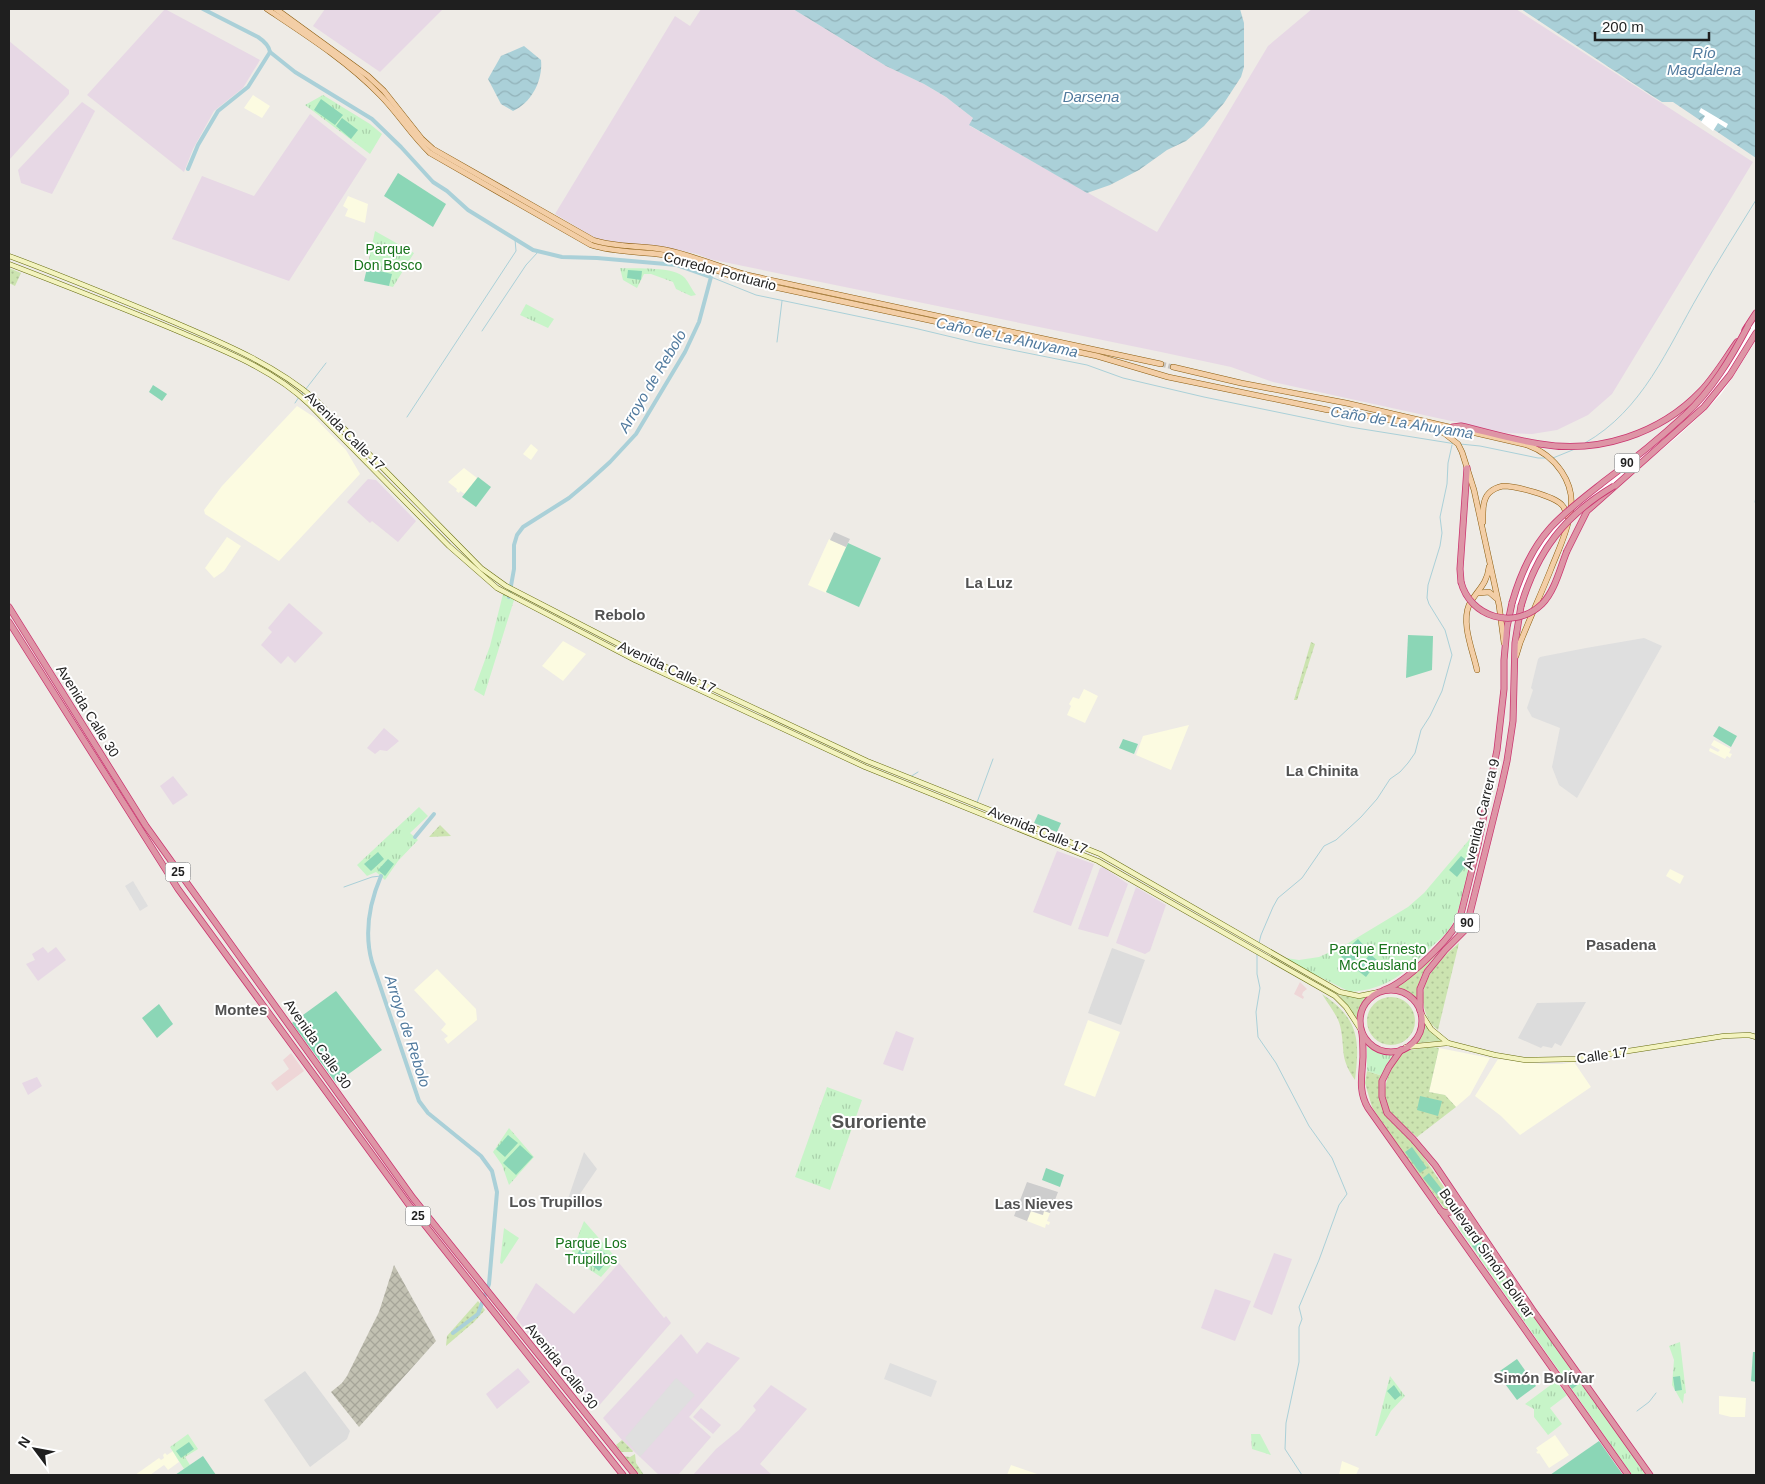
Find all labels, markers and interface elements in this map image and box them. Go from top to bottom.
scale bar [1595,10,1709,42]
text: 200 m [1602,18,1644,35]
water label: Río Magdalena [1667,44,1741,78]
water label: Darsena [1063,88,1119,105]
park label: Parque Don Bosco [354,241,422,273]
street label: Corredor Portuario [662,248,778,294]
water label: Caño de La Ahuyama [935,314,1079,360]
water label: Arroyo de Rebolo [614,327,689,436]
street label: Avenida Calle 17 [302,388,388,474]
water label: Caño de La Ahuyama [1329,402,1475,442]
road number: 90 [1614,453,1640,472]
district label: La Luz [965,574,1013,591]
district label: Rebolo [595,606,645,623]
street label: Avenida Calle 17 [616,637,718,697]
street label: Avenida Calle 30 [53,662,123,760]
street label: Avenida Carrera 9 [1460,757,1503,871]
district label: La Chinita [1286,762,1359,779]
street label: Avenida Calle 17 [986,803,1090,857]
road number: 25 [166,862,190,882]
road number: 90 [1454,914,1480,932]
district label: Pasadena [1586,936,1657,953]
park label: Parque Ernesto McCausland [1329,941,1427,973]
water label: Arroyo de Rebolo [382,972,434,1089]
street label: Avenida Calle 30 [281,996,355,1092]
district label: Montes [215,1001,267,1018]
street label: Calle 17 [1575,1043,1629,1066]
district label: Suroriente [831,1111,927,1132]
street label: Boulevard Simón Bolívar [1436,1185,1538,1321]
district label: Los Trupillos [509,1193,603,1210]
district label: Las Nieves [995,1195,1073,1212]
road number: 25 [406,1206,430,1226]
park label: Parque Los Trupillos [555,1235,627,1267]
street label: Avenida Calle 30 [523,1320,602,1412]
district label: Simón Bolívar [1494,1369,1595,1386]
north arrow [10,1424,60,1474]
text: N [15,1434,33,1451]

